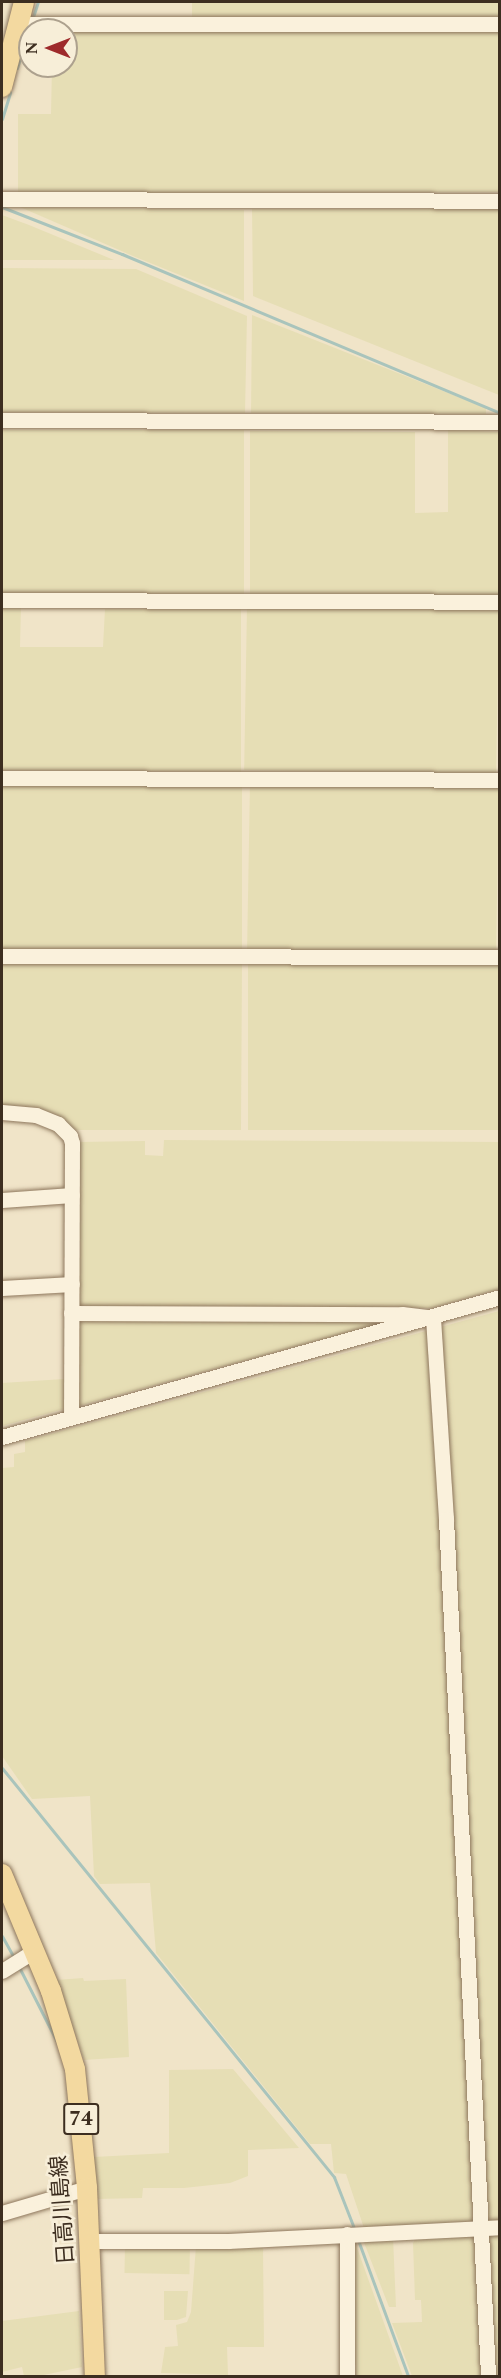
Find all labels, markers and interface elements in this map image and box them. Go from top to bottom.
north arrow [18,18,78,78]
text: N [20,41,44,55]
road number: 74 [63,2101,99,2137]
street label: 日高川島線 [46,2154,80,2266]

